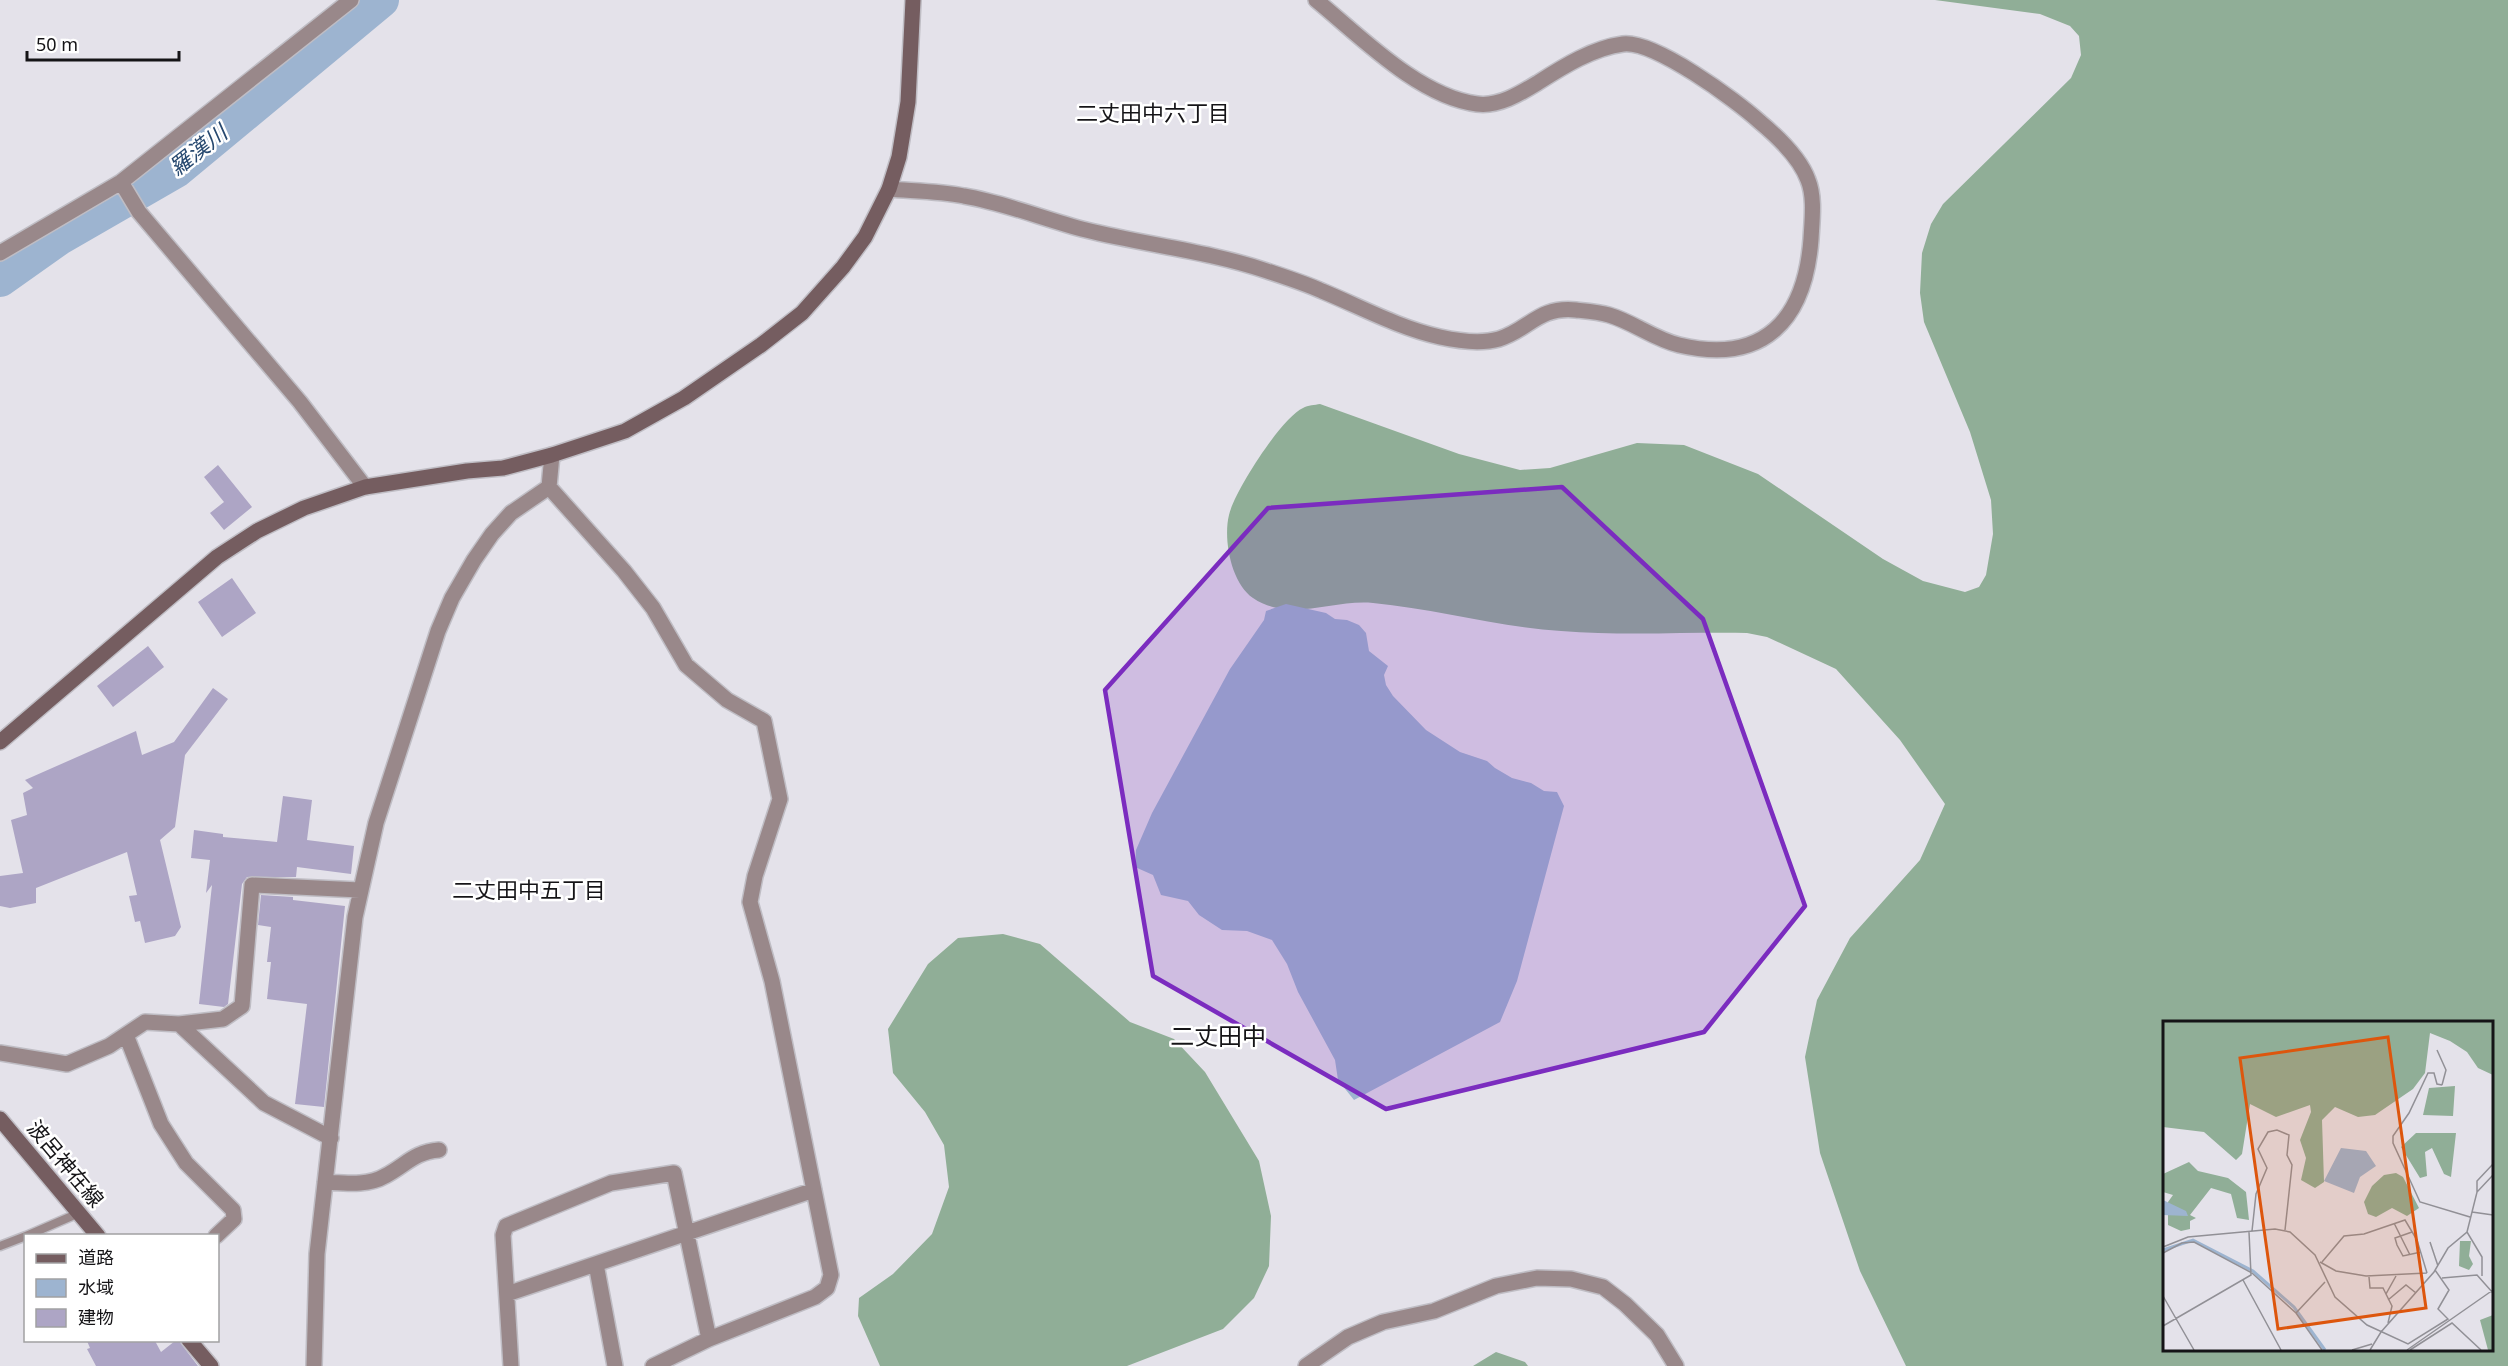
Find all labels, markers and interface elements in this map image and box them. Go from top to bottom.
scale bar [27,24,178,62]
text: 50 m [36,32,78,56]
district label: 二丈田中六丁目 [1076,97,1230,127]
water label: 羅漢川 [162,116,234,181]
district label: 二丈田中五丁目 [452,874,606,904]
district label: 二丈田中 [1170,1019,1266,1052]
inset map [2163,1021,2493,1351]
street label: 波呂神在線 [21,1114,110,1213]
legend [24,1234,219,1342]
text: 道路 [78,1245,114,1269]
text: 水域 [78,1275,114,1299]
text: 建物 [78,1305,114,1329]

